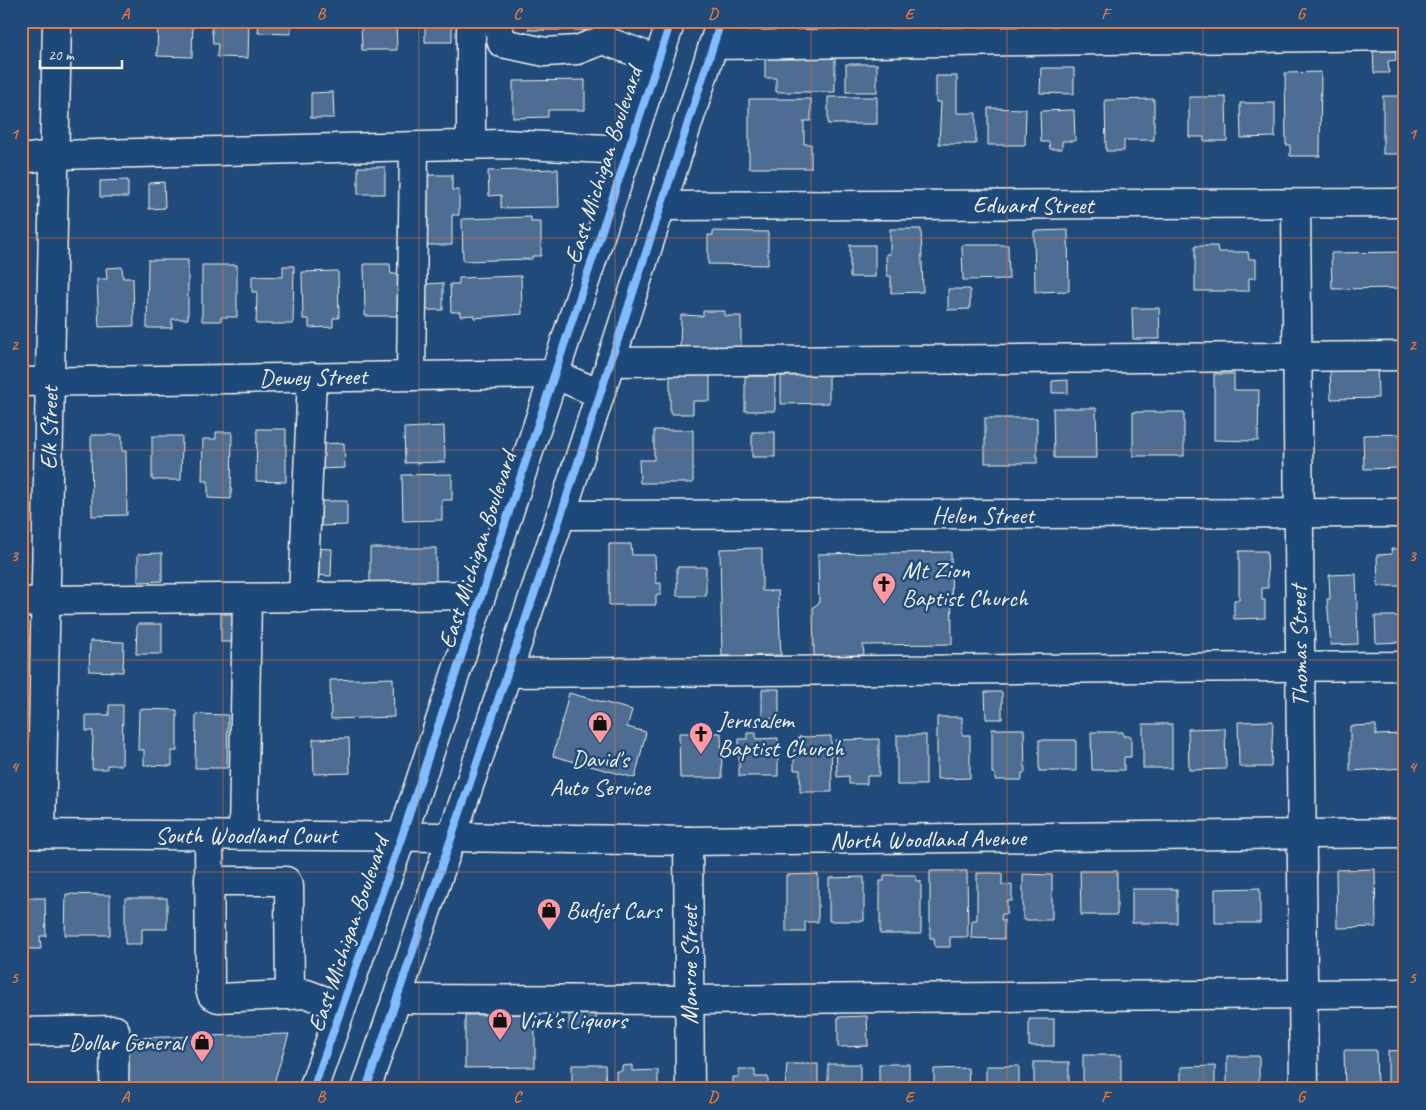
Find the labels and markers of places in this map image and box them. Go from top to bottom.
place label: Mt Zion Baptist Church [902,555,1029,613]
church icon: Mt Zion Baptist Church [871,571,897,605]
place label: Jerusalem Baptist Church [717,705,845,763]
shop icon: David's Auto Service [587,710,613,744]
church icon: Jerusalem Baptist Church [688,721,714,755]
place label: David's Auto Service [550,744,652,802]
place label: Budjet Cars [566,895,663,925]
shop icon: Budjet Cars [536,897,562,931]
place label: Virk's Liquors [518,1005,629,1035]
shop icon: Virk's Liquors [487,1007,513,1041]
place label: Dollar General [69,1027,188,1057]
shop icon: Dollar General [189,1029,215,1063]

